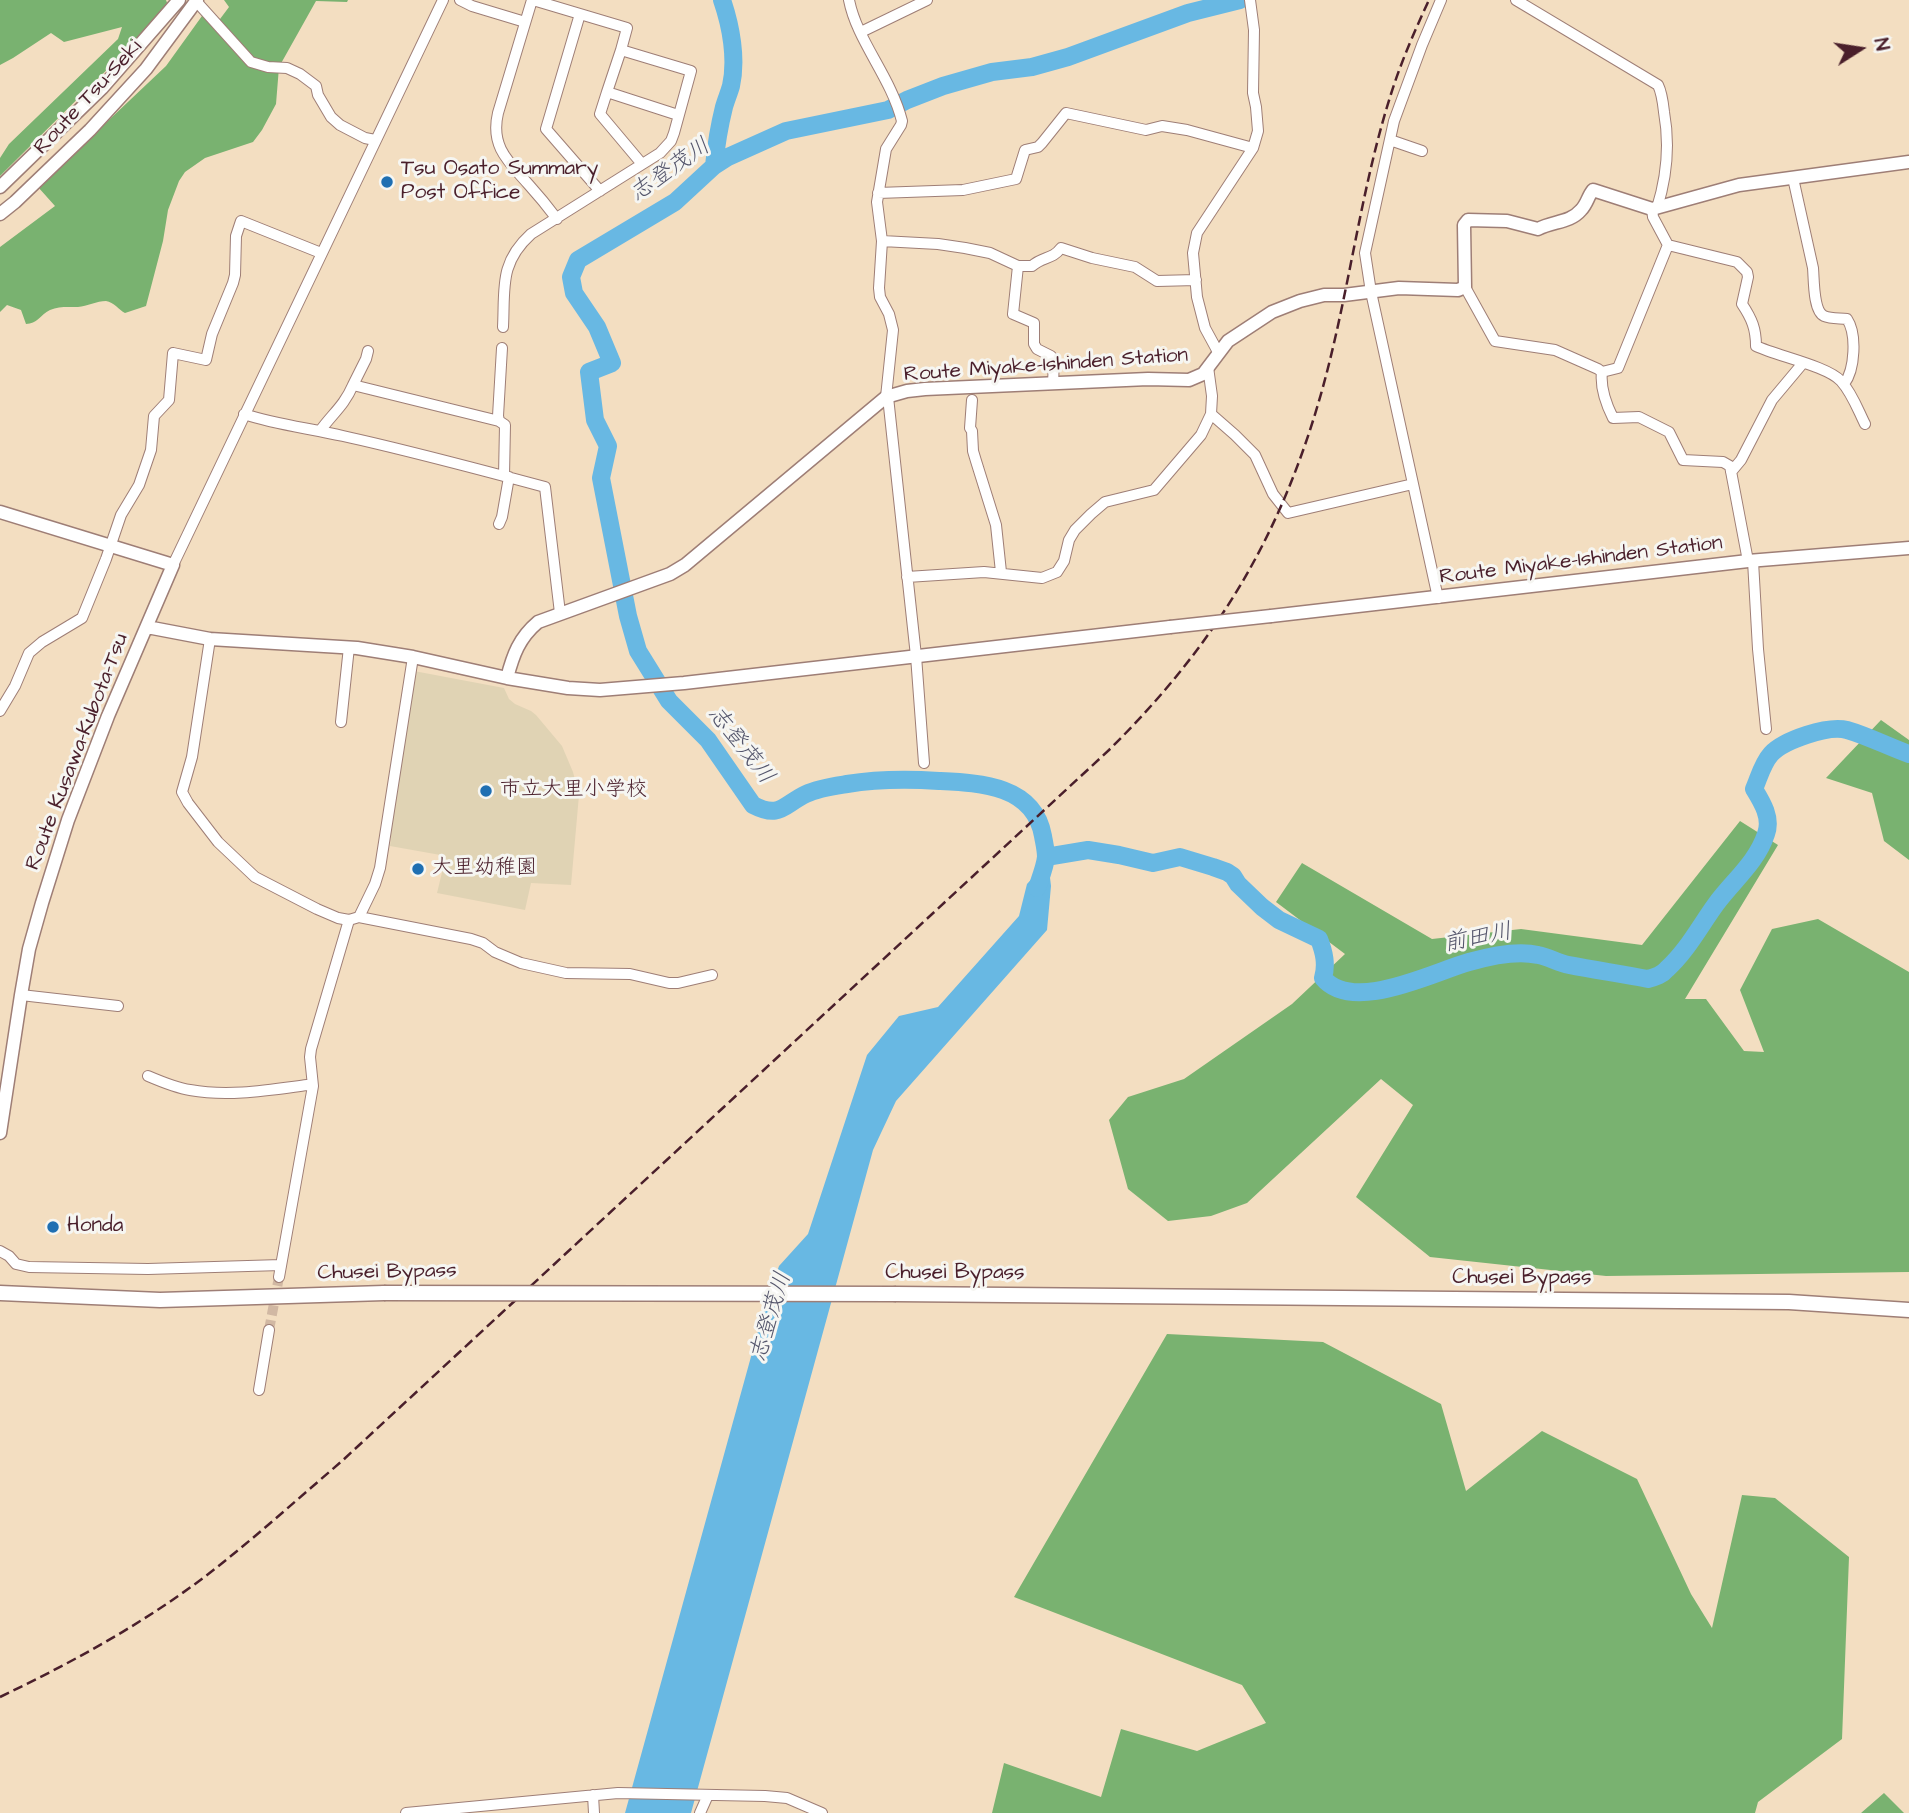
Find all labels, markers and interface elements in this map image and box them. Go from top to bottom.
north arrow [1825,14,1895,84]
street label: Route Tsu-Seki [30,35,148,161]
text: N [1867,36,1895,53]
water label: 志登茂川 [625,133,717,209]
place label: Tsu Osato Summary Post Office [401,157,598,207]
marker: Tsu Osato Summary Post Office [379,174,395,190]
street label: Route Miyake-Ishinden Station [903,343,1189,389]
street label: Route Miyake-Ishinden Station [1438,531,1724,591]
street label: Route Kusawa-Kubota-Tsu [21,630,135,874]
water label: 志登茂川 [701,701,779,791]
place label: 市立大里小学校 [500,778,647,804]
marker: 市立大里小学校 [478,783,494,799]
place label: 大里幼稚園 [432,856,537,882]
marker: 大里幼稚園 [410,861,426,877]
water label: 前田川 [1442,919,1514,959]
place label: Honda [67,1214,123,1240]
marker: Honda [45,1219,61,1235]
street label: Chusei Bypass [317,1259,457,1287]
street label: Chusei Bypass [885,1261,1025,1287]
street label: Chusei Bypass [1452,1266,1592,1292]
water label: 志登茂川 [745,1269,799,1365]

